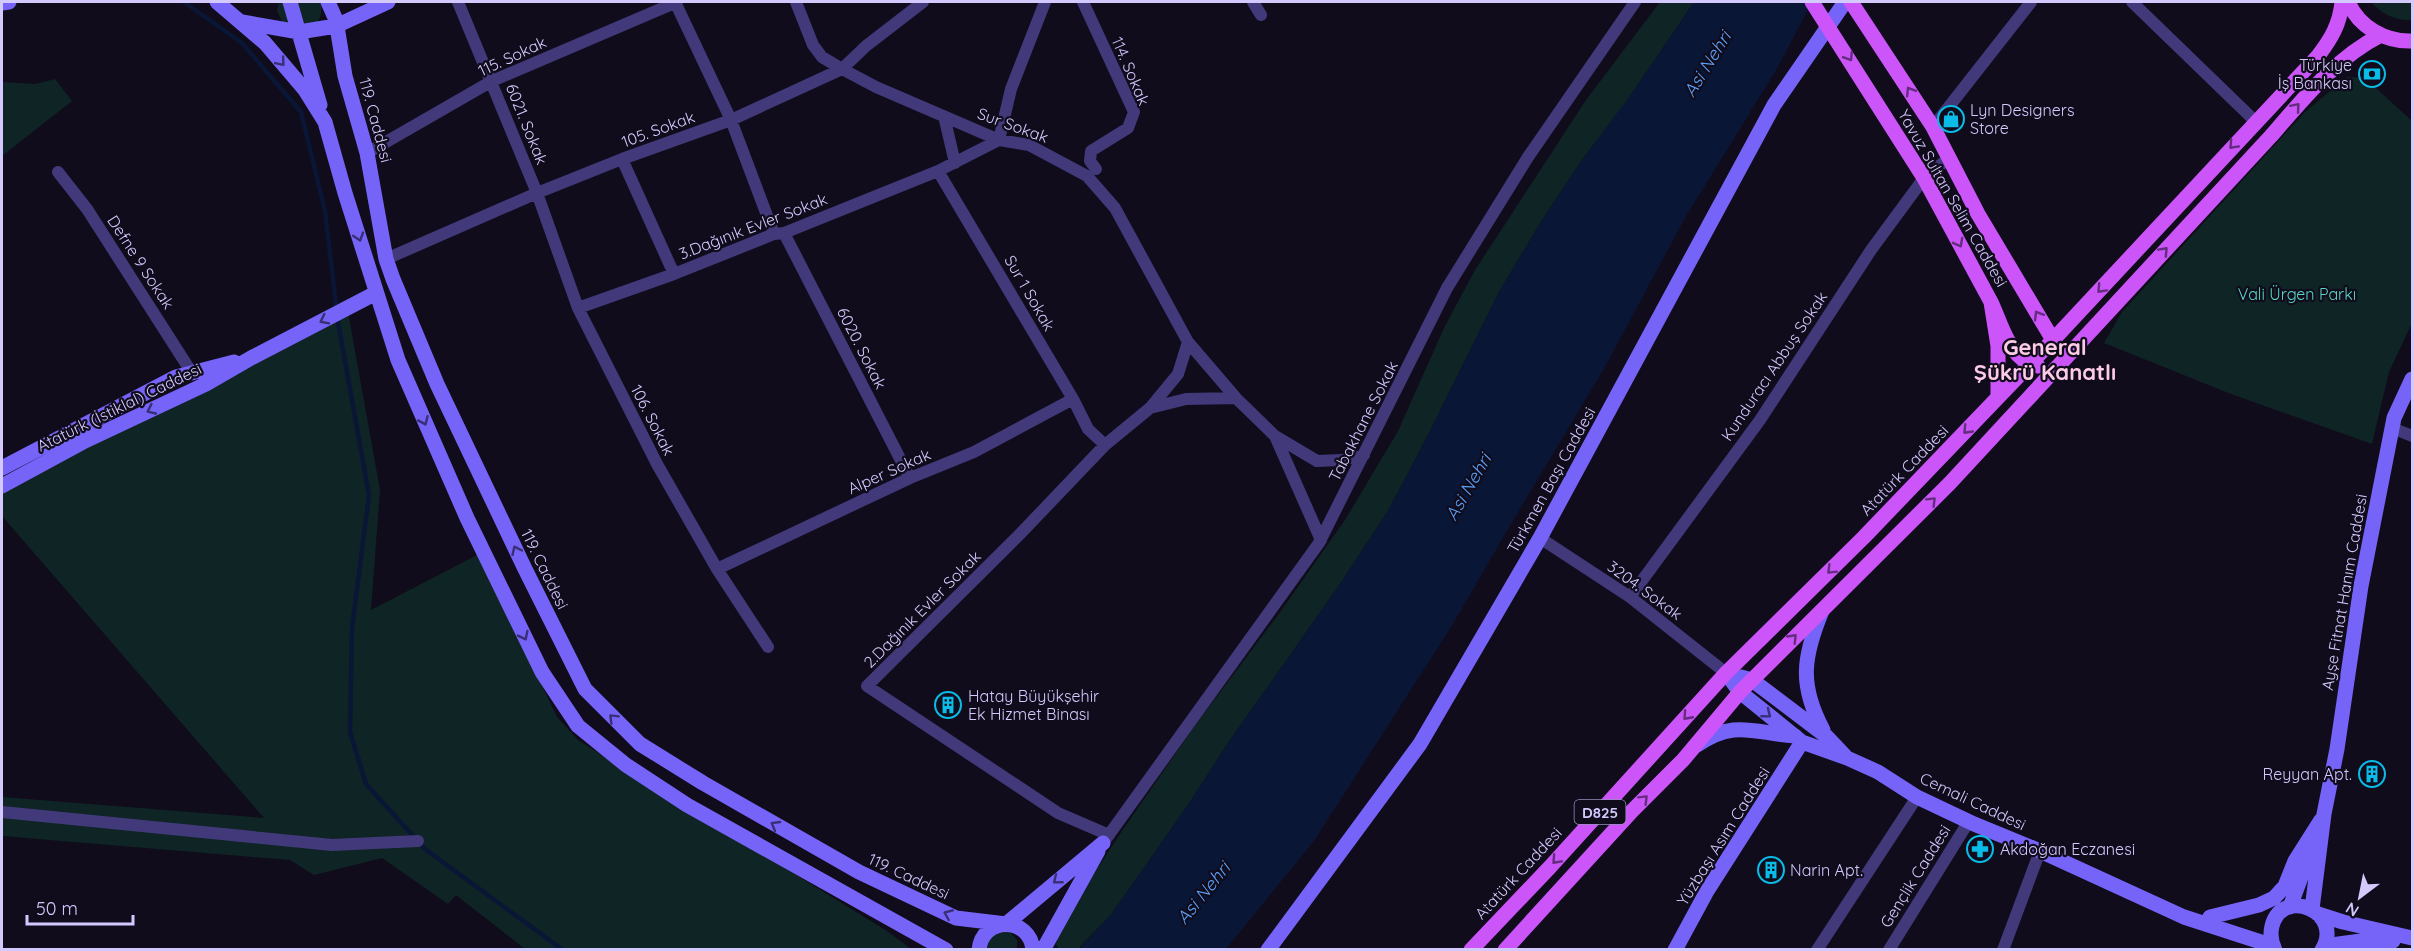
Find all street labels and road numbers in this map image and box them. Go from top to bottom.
street label: 115. Sokak [475,32,549,80]
street label: 114. Sokak [1108,34,1154,108]
street label: 119. Caddesi [355,75,397,165]
street label: 6021. Sokak [502,81,552,167]
street label: Sur Sokak [975,103,1051,147]
street label: Yavuz Sultan Selim Caddesi [1894,106,2012,290]
street label: 105. Sokak [619,107,697,151]
street label: 3.Dağınık Evler Sokak [676,188,830,264]
street label: Defne 9 Sokak [103,211,179,313]
street label: Sur 1 Sokak [1000,251,1060,335]
street label: Kunduracı Abbuş Sokak [1717,287,1831,445]
street label: 6020. Sokak [833,304,891,392]
street label: Tabakhane Sokak [1324,357,1402,485]
street label: Atatürk (İstiklal) Caddesi [33,358,205,456]
street label: 106. Sokak [627,381,679,459]
street label: Türkmen Başı Caddesi [1503,404,1599,556]
street label: Atatürk Caddesi [1856,420,1952,520]
street label: Alper Sokak [844,444,934,498]
street label: Ayşe Fitnat Hanım Caddesi [2317,492,2371,692]
street label: 119. Caddesi [517,526,573,612]
street label: 2.Dağınık Evler Sokak [859,546,985,672]
street label: 3204. Sokak [1604,556,1686,624]
street label: Yüzbaşı Asım Caddesi [1672,763,1774,909]
street label: Cemali Caddesi [1917,768,2029,834]
road number: D825 [1574,800,1626,824]
street label: Gençlik Caddesi [1875,821,1955,931]
street label: Atatürk Caddesi [1470,823,1566,923]
street label: 119. Caddesi [865,849,953,903]

